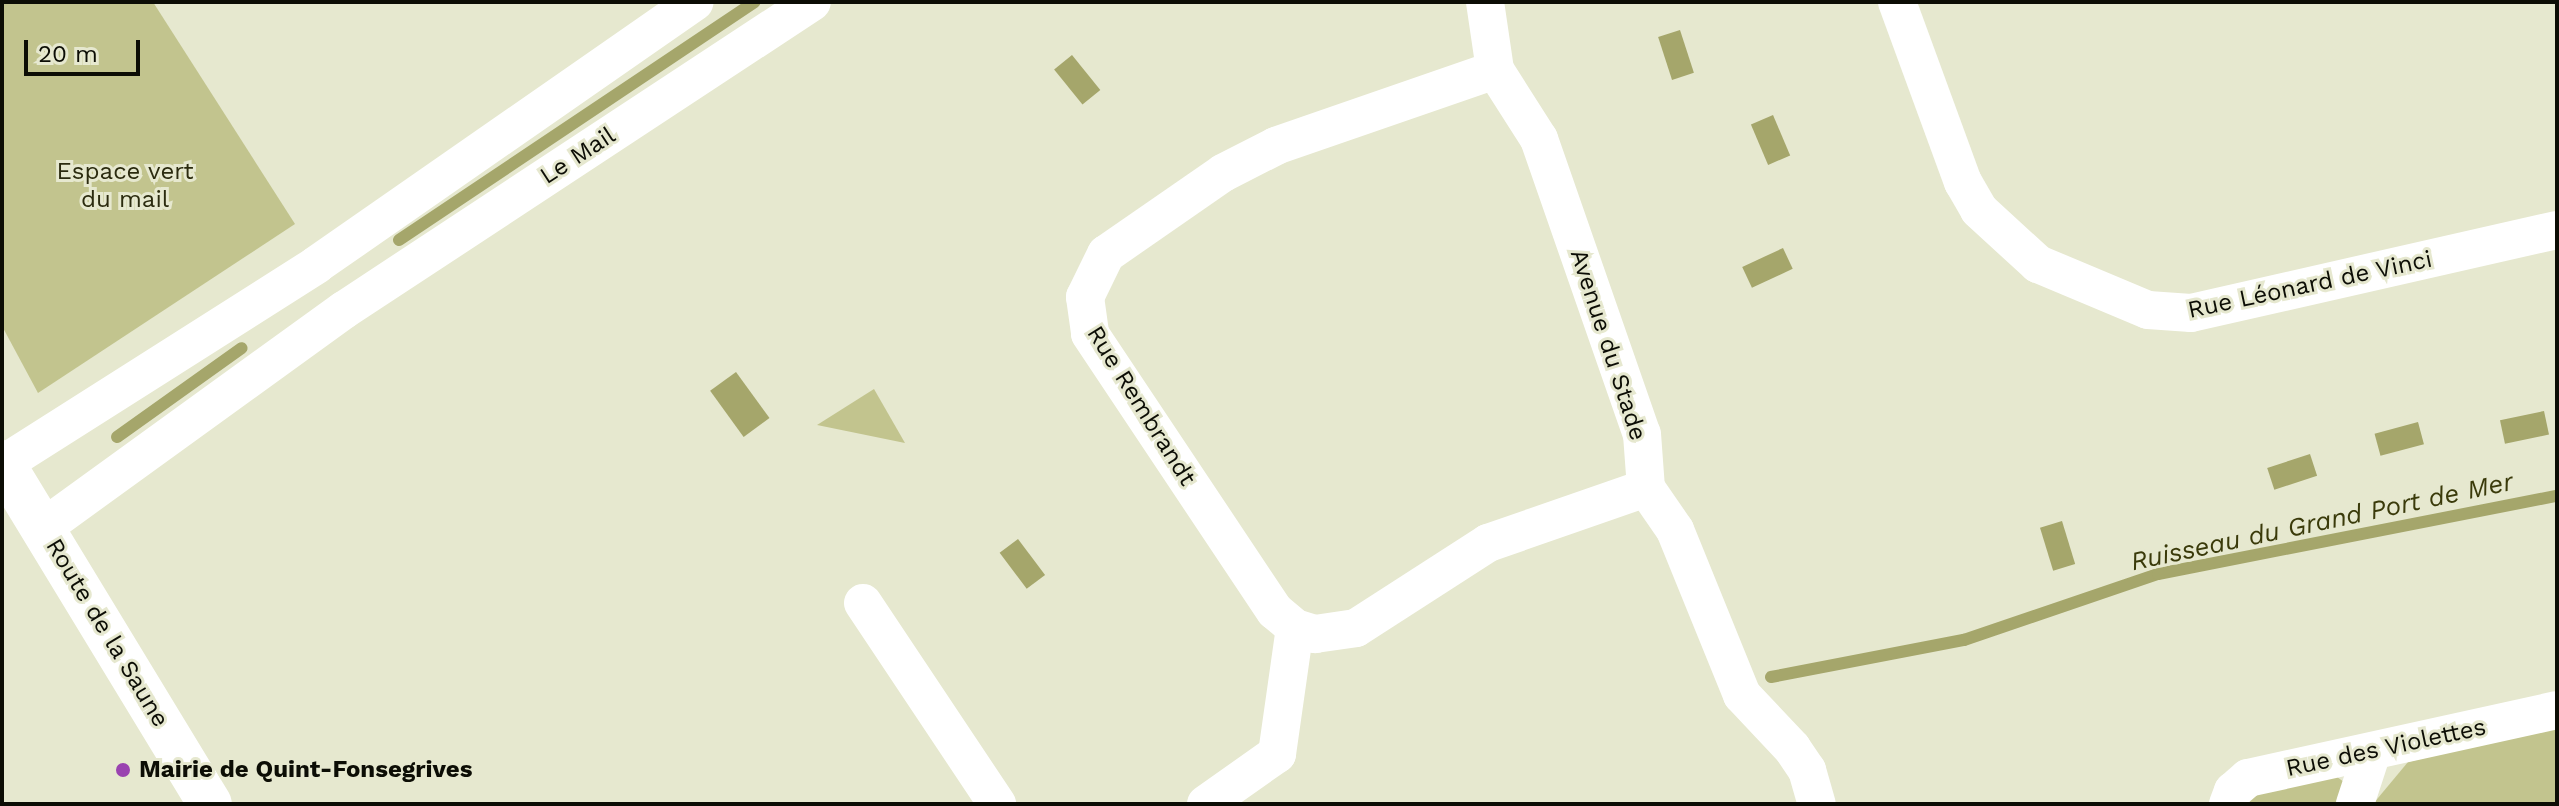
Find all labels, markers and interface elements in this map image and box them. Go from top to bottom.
scale bar [28,24,144,74]
text: 20 m [38,40,98,68]
street label: Le Mail [535,121,621,191]
park label: Espace vert du mail [56,158,194,214]
street label: Rue Léonard de Vinci [2185,245,2435,325]
street label: Avenue du Stade [1564,246,1652,444]
street label: Rue Rembrandt [1080,321,1202,491]
water label: Ruisseau du Grand Port de Mer [2128,466,2516,578]
street label: Route de la Saune [39,533,175,733]
street label: Rue des Violettes [2283,713,2489,783]
place label: Mairie de Quint-Fonsegrives [139,756,473,784]
marker: Mairie de Quint-Fonsegrives [114,761,132,779]

